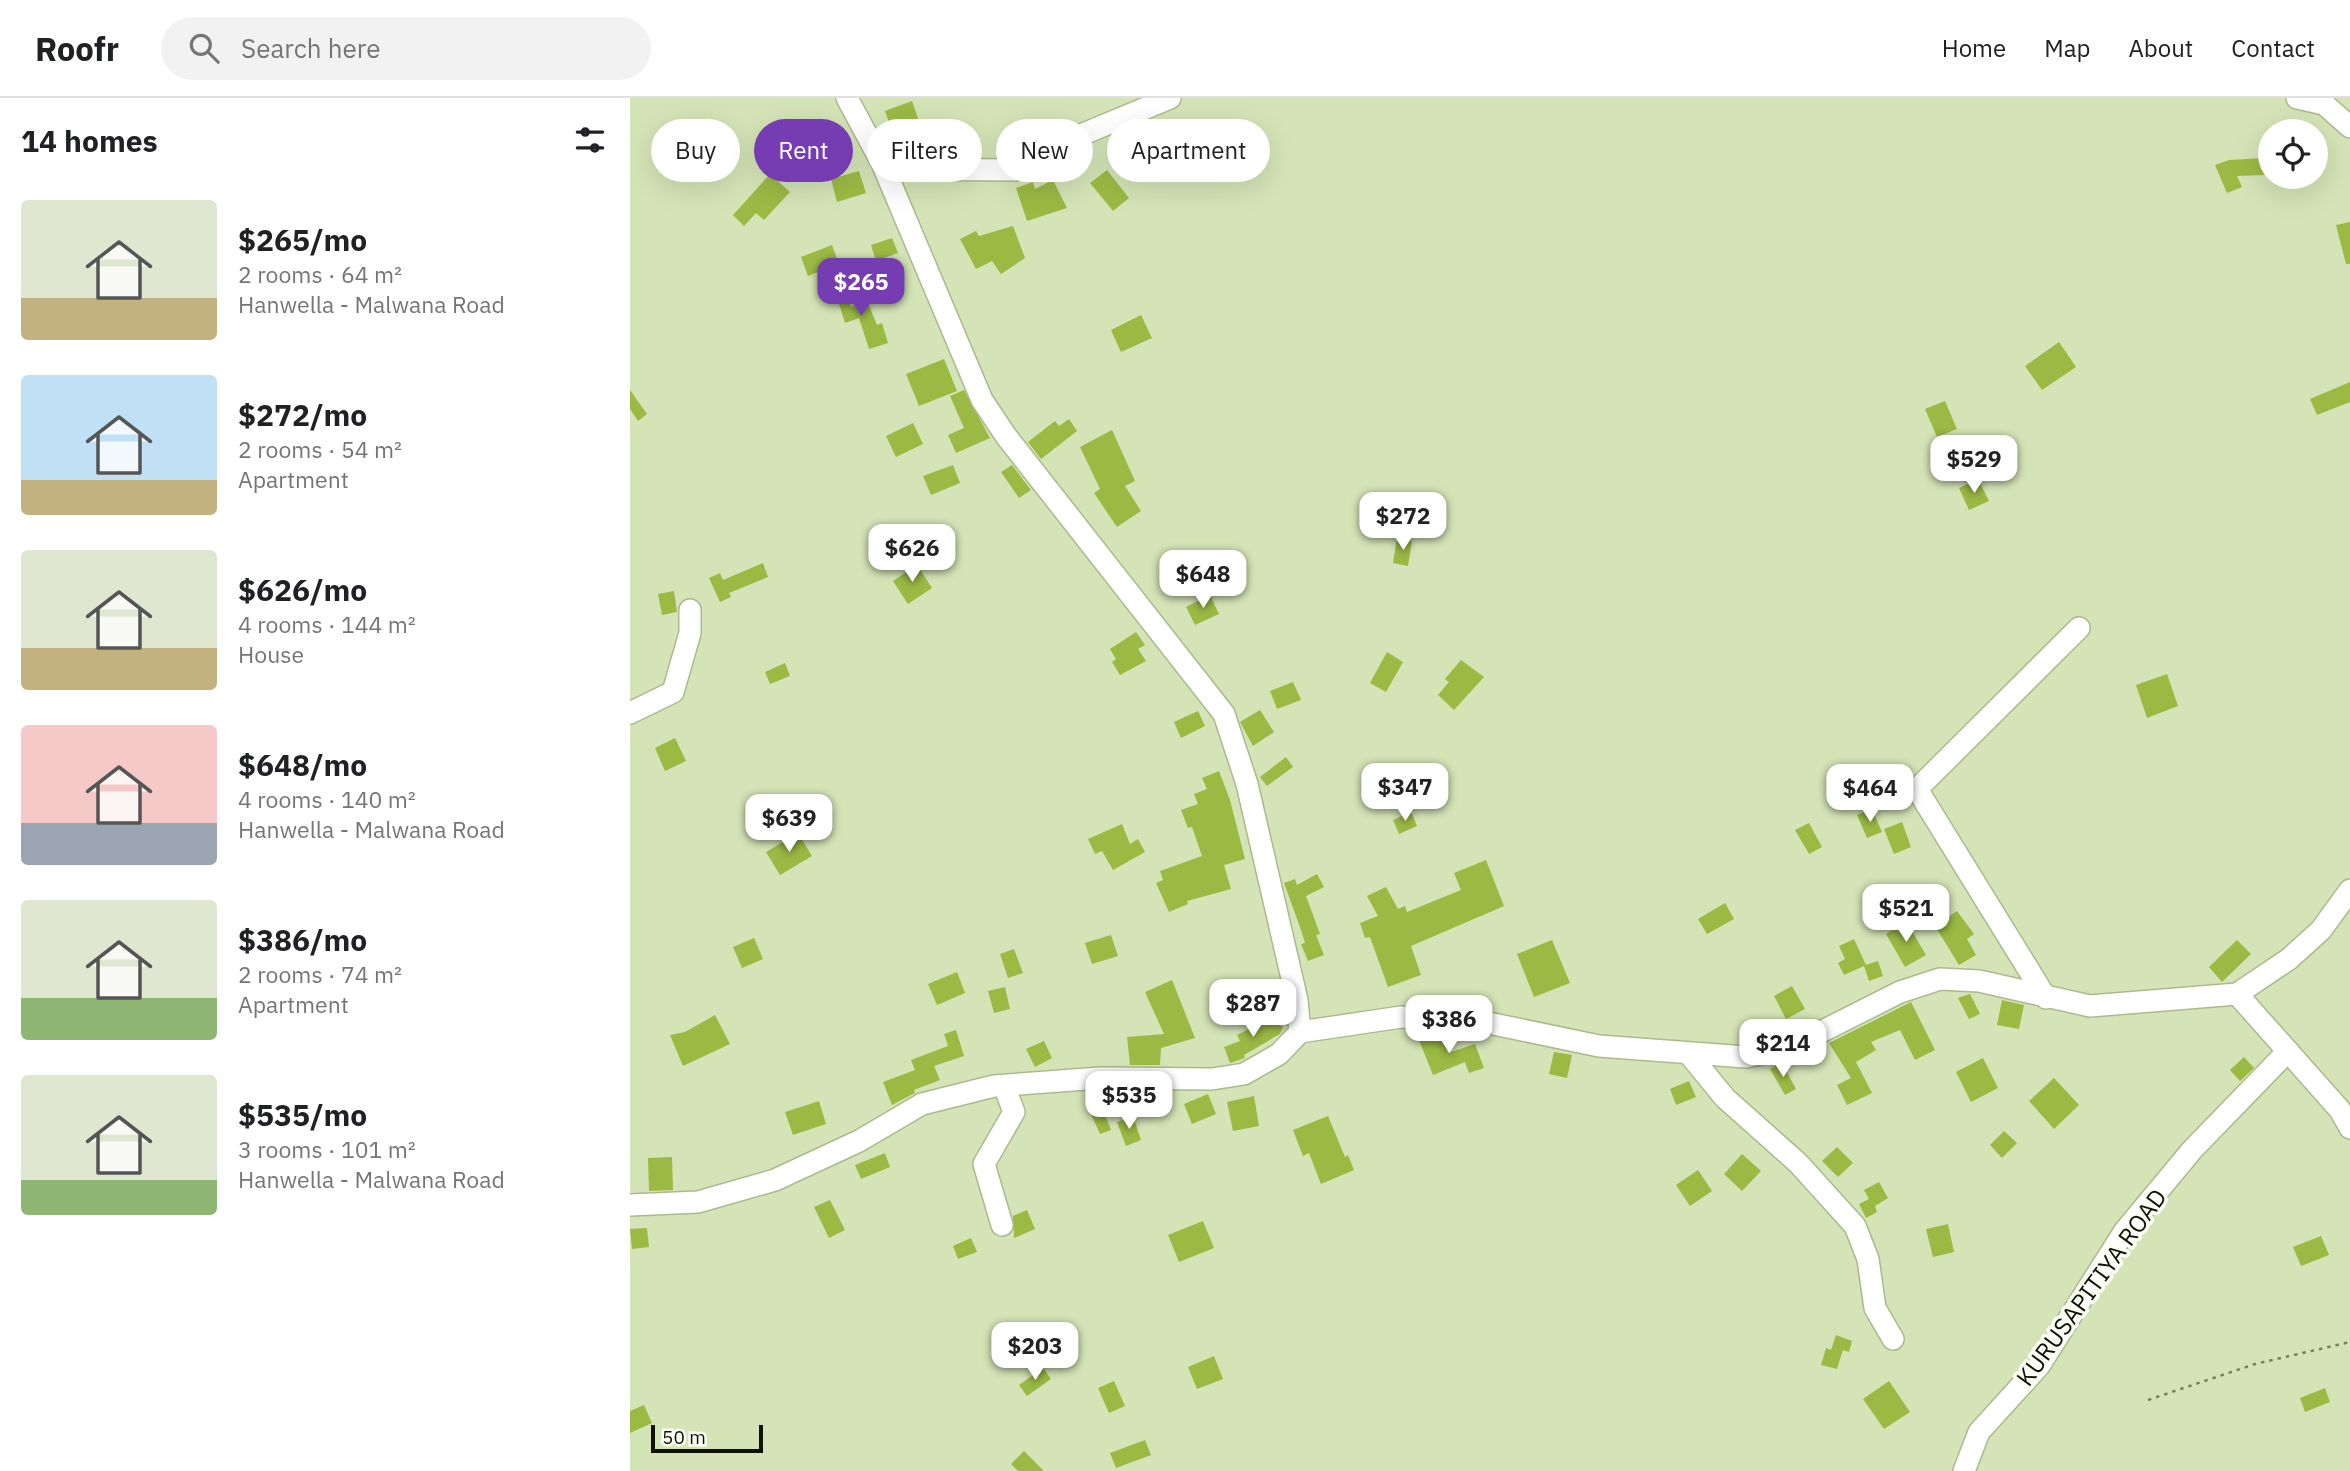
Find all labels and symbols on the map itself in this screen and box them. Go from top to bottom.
pin: $265 [820,258,902,318]
pin: $529 [1933,436,2015,495]
pin: $272 [1362,492,1444,552]
pin: $626 [871,524,953,584]
pin: $648 [1162,550,1244,610]
pin: $347 [1364,764,1446,823]
pin: $464 [1829,764,1911,824]
pin: $639 [748,794,830,854]
pin: $521 [1865,884,1947,944]
pin: $287 [1212,979,1294,1039]
pin: $386 [1408,996,1490,1055]
pin: $214 [1742,1020,1824,1079]
pin: $535 [1088,1072,1170,1131]
street label: KURUSAPITIYA ROAD [2009,1182,2173,1392]
pin: $203 [994,1322,1076,1382]
scale bar [651,1422,763,1454]

